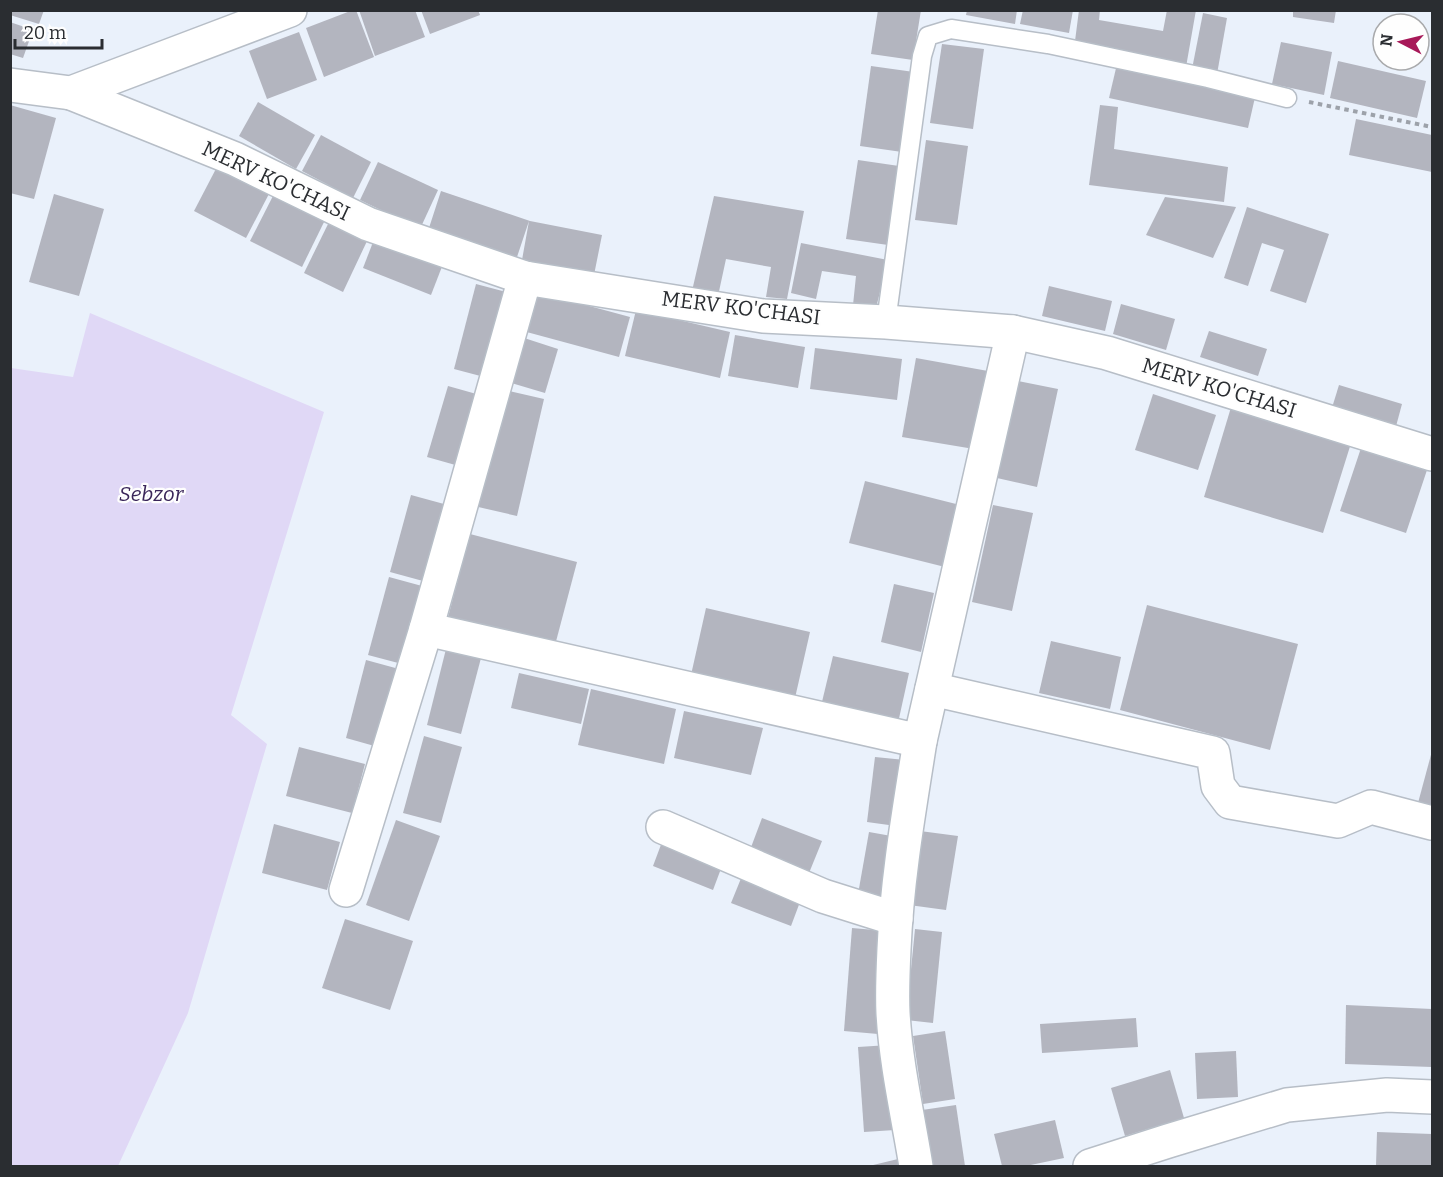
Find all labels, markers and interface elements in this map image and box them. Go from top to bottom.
scale bar [15,12,102,50]
north arrow [1371,12,1431,72]
text: 20 m [24,22,66,44]
text: N [1376,33,1397,48]
street label: MERV KO'CHASI [198,135,354,227]
street label: MERV KO'CHASI [660,285,822,331]
street label: MERV KO'CHASI [1139,352,1299,424]
park label: Sebzor [119,481,185,507]

